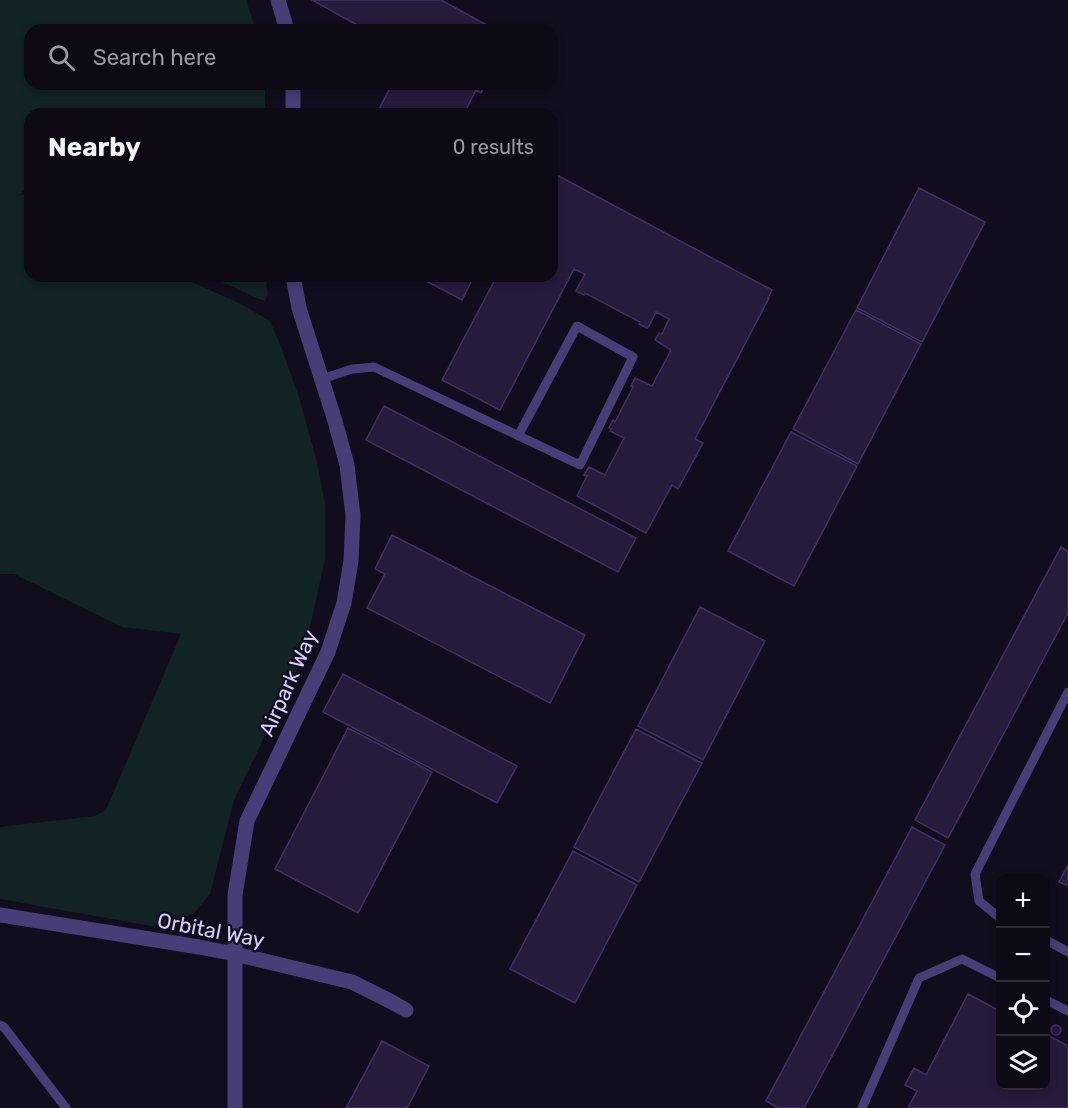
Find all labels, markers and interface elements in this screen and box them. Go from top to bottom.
search box [24,24,558,90]
icon: search [45,41,78,74]
text: Search here [93,44,216,71]
text: Nearby [48,132,141,163]
text: 0 results [453,135,534,159]
street label: Airpark Way [253,625,323,740]
map controls [996,874,1050,1090]
button: + [996,874,1050,928]
street label: Orbital Way [155,907,267,953]
button: − [996,928,1050,982]
button: locate [996,982,1050,1036]
button: layers [996,1036,1050,1090]

